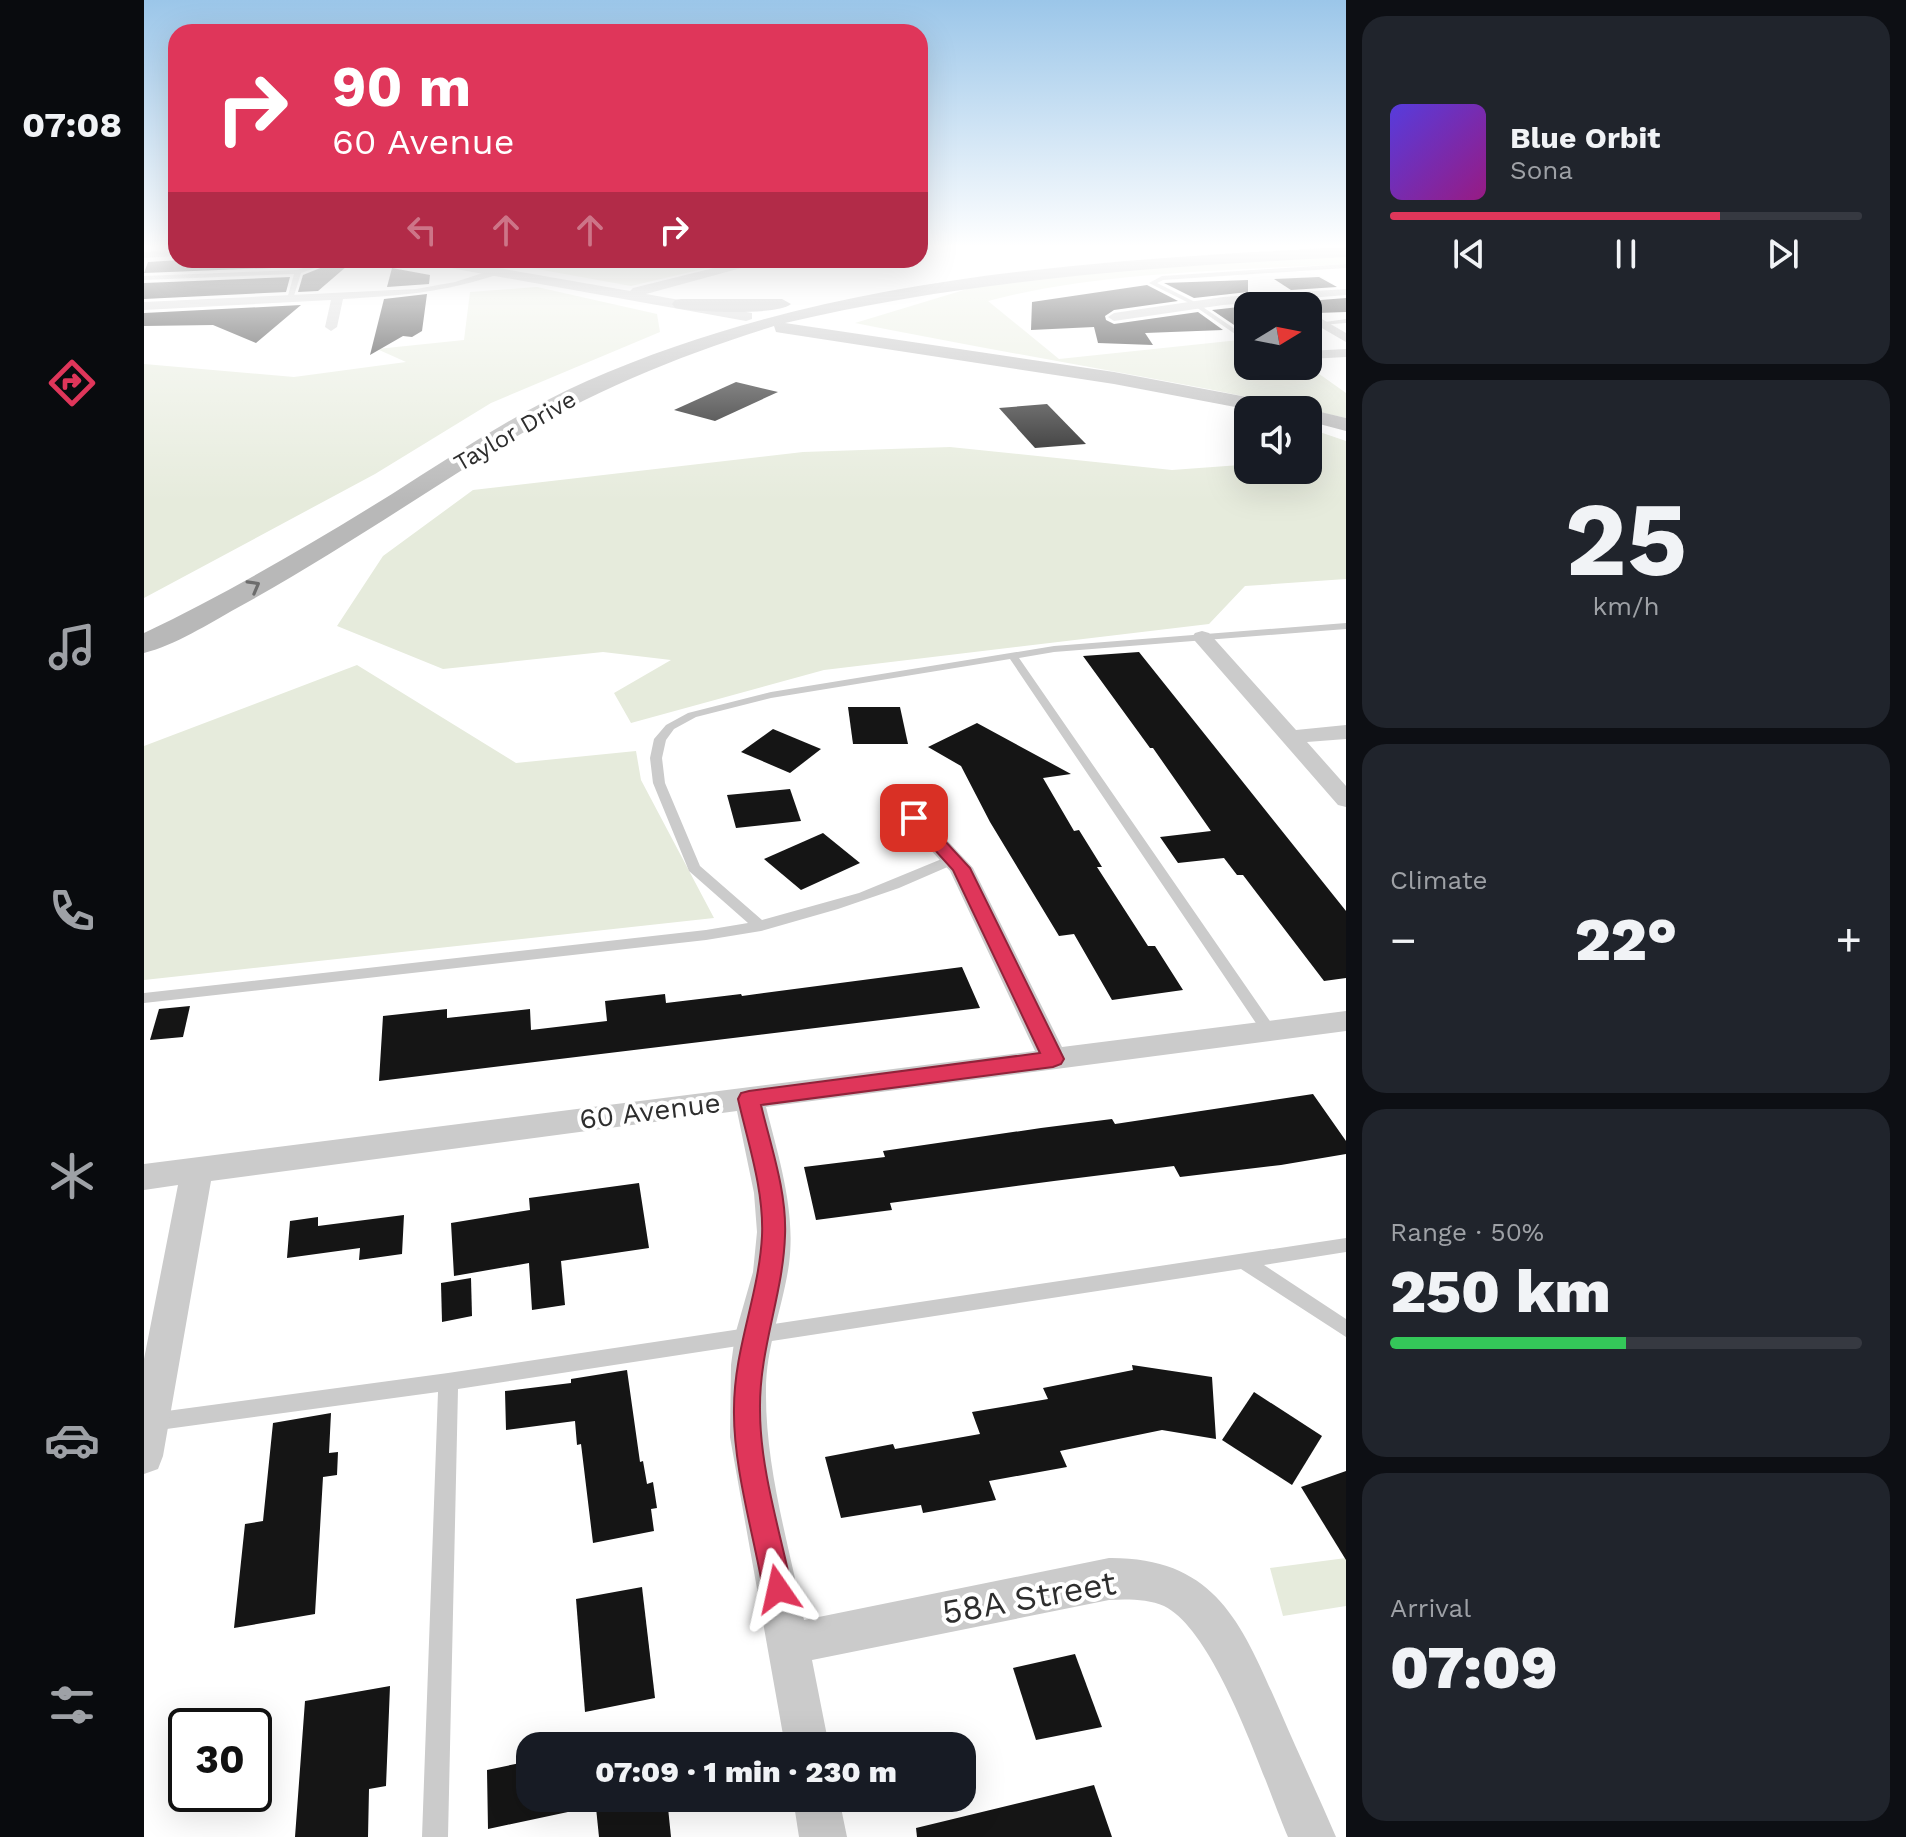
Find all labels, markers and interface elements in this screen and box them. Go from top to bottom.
text: 90 m [332,54,471,120]
icon: right [200,56,304,160]
text: 07:08 [22,104,122,146]
text: Blue Orbit [1510,120,1660,155]
text: 60 Avenue [332,121,514,163]
text: Sona [1510,155,1573,185]
icon: left [400,208,444,252]
icon: ahead [484,208,528,252]
icon: ahead [568,208,612,252]
icon: right [652,208,696,252]
icon: previous [1447,232,1491,276]
icon: pause [1604,232,1648,276]
icon: next [1761,232,1805,276]
north arrow [1234,292,1322,380]
map controls [1234,292,1322,484]
icon: directions [44,355,100,411]
street label: Taylor Drive [449,385,581,477]
button: sound [1234,396,1322,484]
text: 25 [1565,478,1687,600]
one-way arrow [245,580,259,596]
text: km/h [1593,591,1659,621]
icon: music [44,619,100,675]
pin [880,784,948,852]
icon: arrive [892,796,936,840]
text: Climate [1390,865,1488,895]
icon: phone [44,883,100,939]
text: 22° [1575,904,1677,975]
text: − [1390,914,1417,966]
text: + [1835,914,1862,966]
street label: 60 Avenue [578,1086,722,1136]
icon: climate [44,1148,100,1204]
text: Range · 50% [1390,1217,1544,1247]
text: 250 km [1390,1256,1611,1327]
icon: car [44,1412,100,1468]
position arrow [736,1547,820,1631]
street label: 58A Street [939,1562,1119,1632]
text: Arrival [1390,1593,1471,1623]
text: 07:09 [1390,1632,1558,1703]
icon: filters [44,1677,100,1733]
speed limit sign: 30 [168,1708,272,1812]
text: 07:09 · 1 min · 230 m [595,1754,897,1789]

